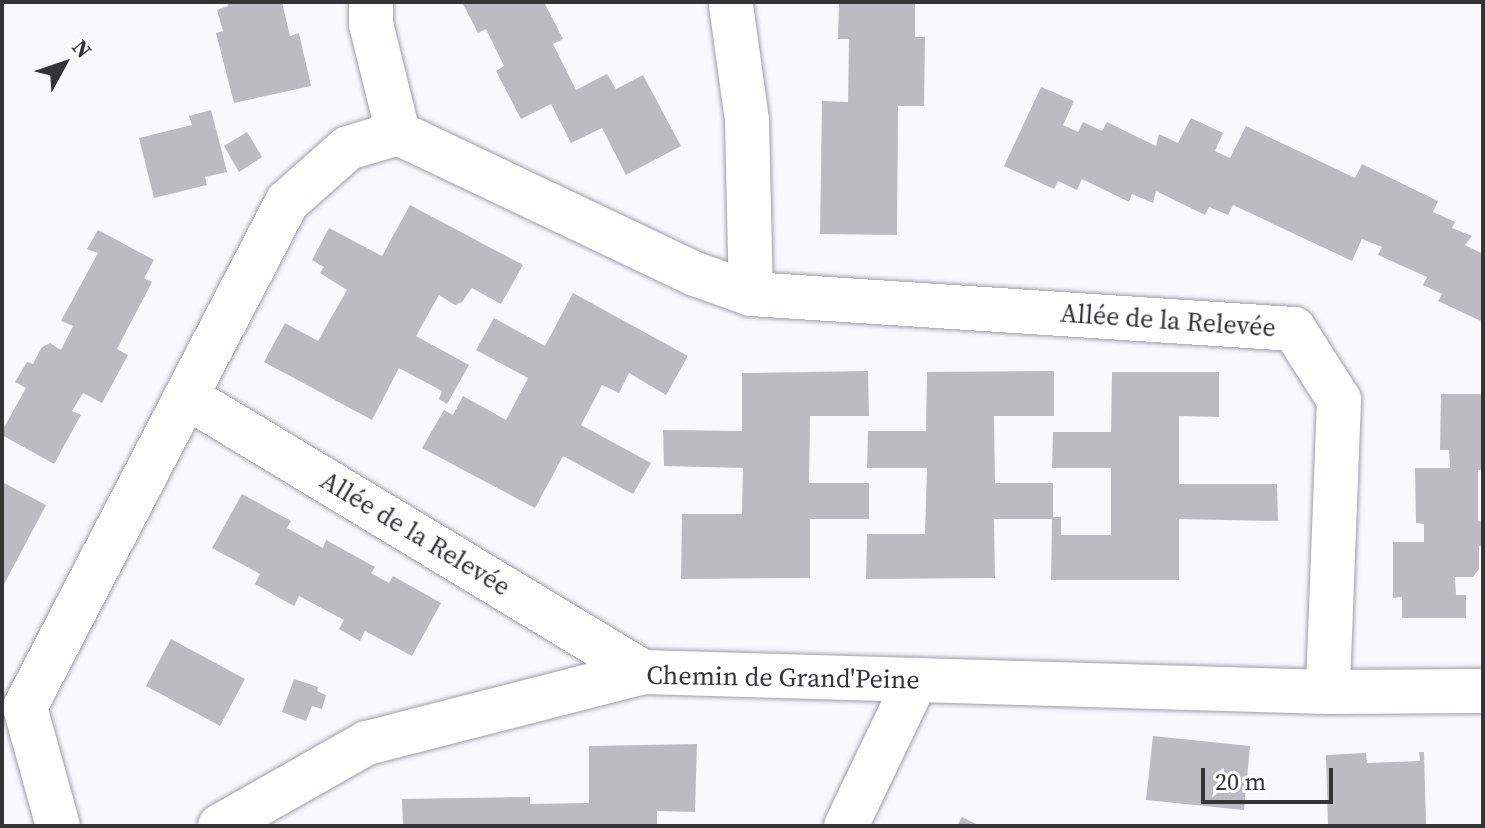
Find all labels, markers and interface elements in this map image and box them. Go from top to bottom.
north arrow [24,24,104,104]
text: N [66,33,99,64]
street label: Allée de la Relevée [1059,298,1277,344]
street label: Allée de la Relevée [315,465,515,603]
street label: Chemin de Grand'Peine [646,660,920,696]
scale bar [1205,752,1337,802]
text: 20 m [1215,765,1266,798]

